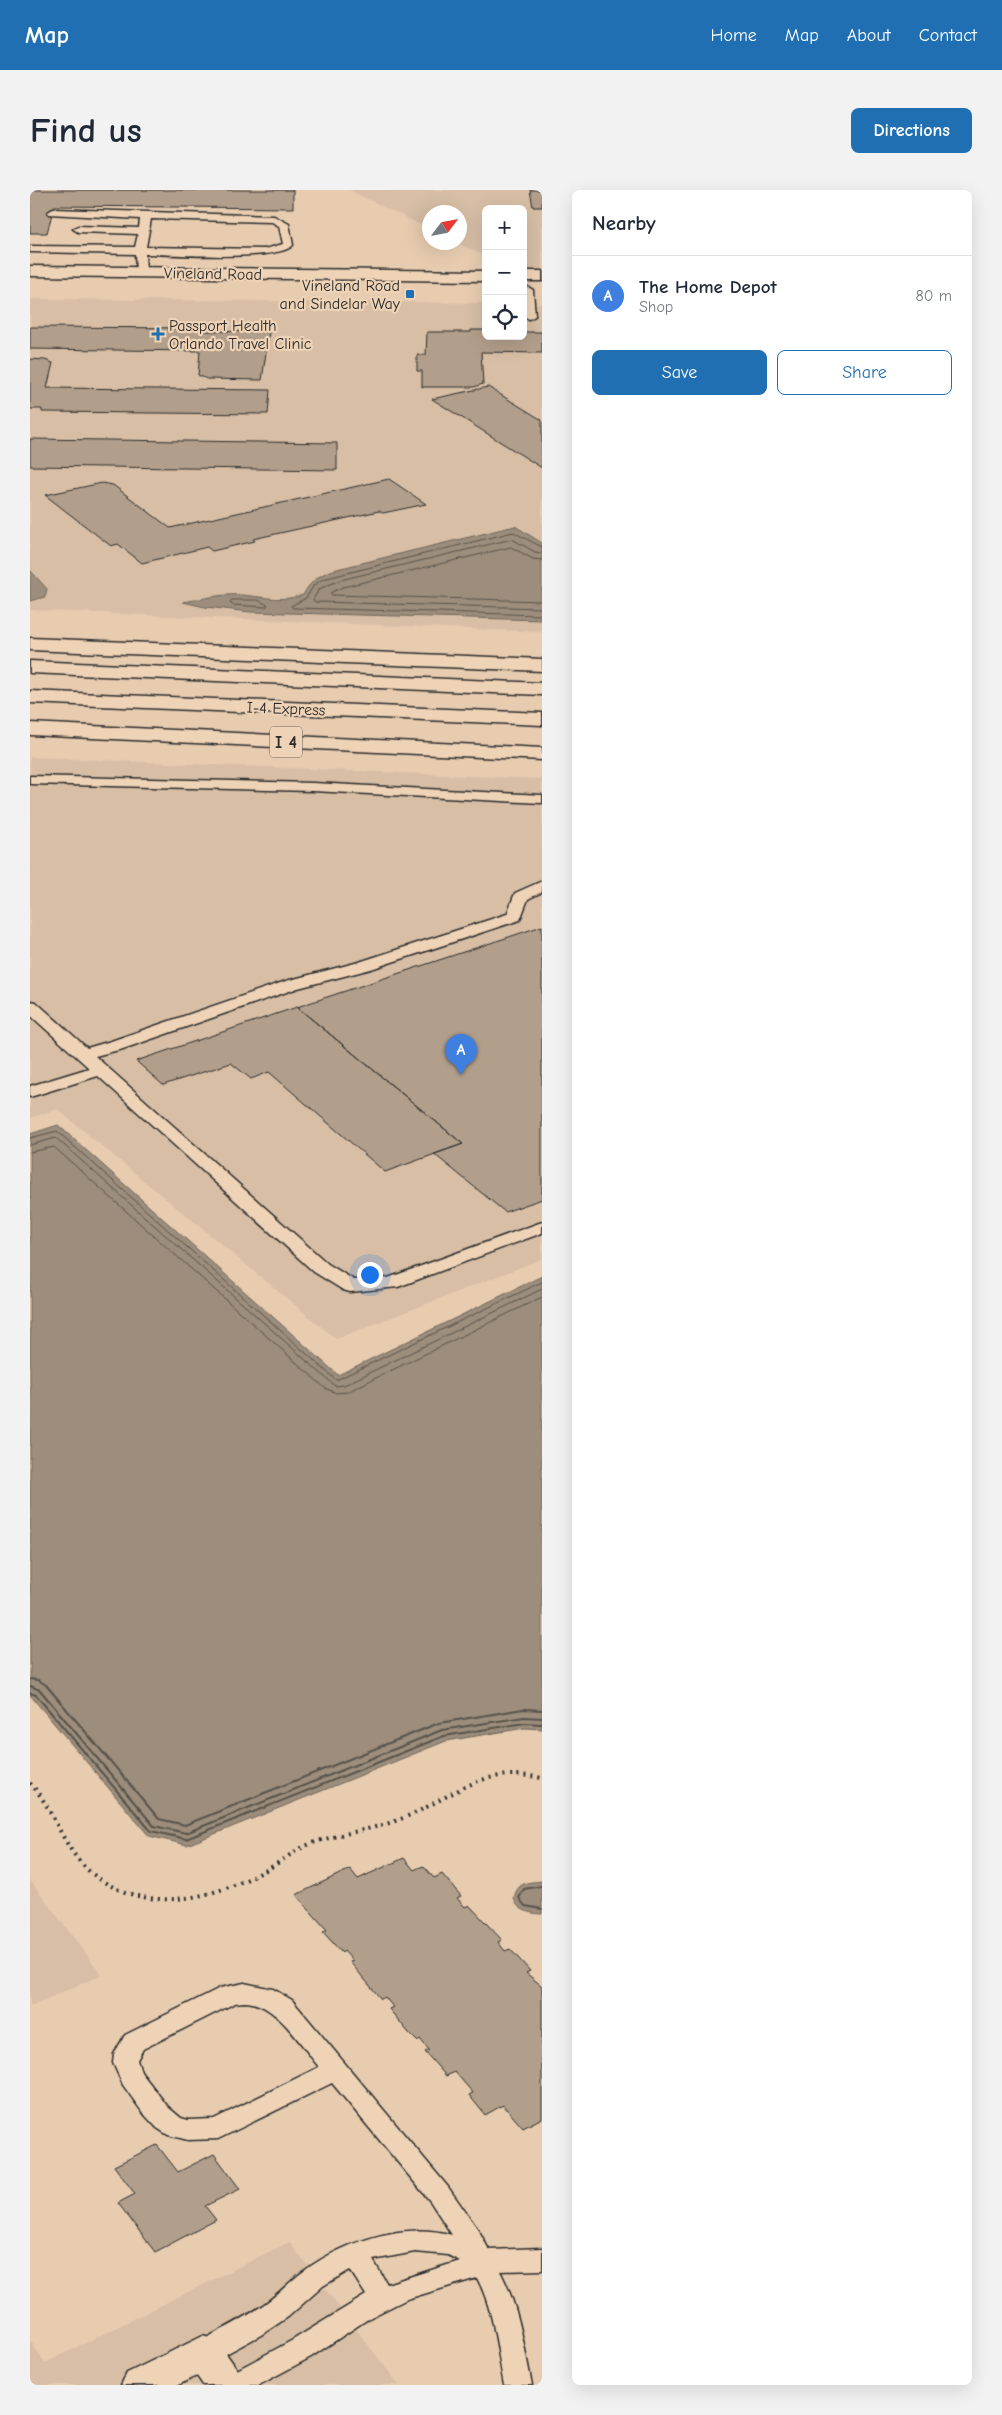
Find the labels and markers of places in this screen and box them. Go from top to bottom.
place label: Vineland Road and Sindelar Way [280,277,401,313]
marker: Vineland Road and Sindelar Way [404,288,416,300]
place label: Passport Health Orlando Travel Clinic [169,317,312,353]
marker: Passport Health Orlando Travel Clinic [151,327,165,341]
pin: A [445,1034,477,1075]

